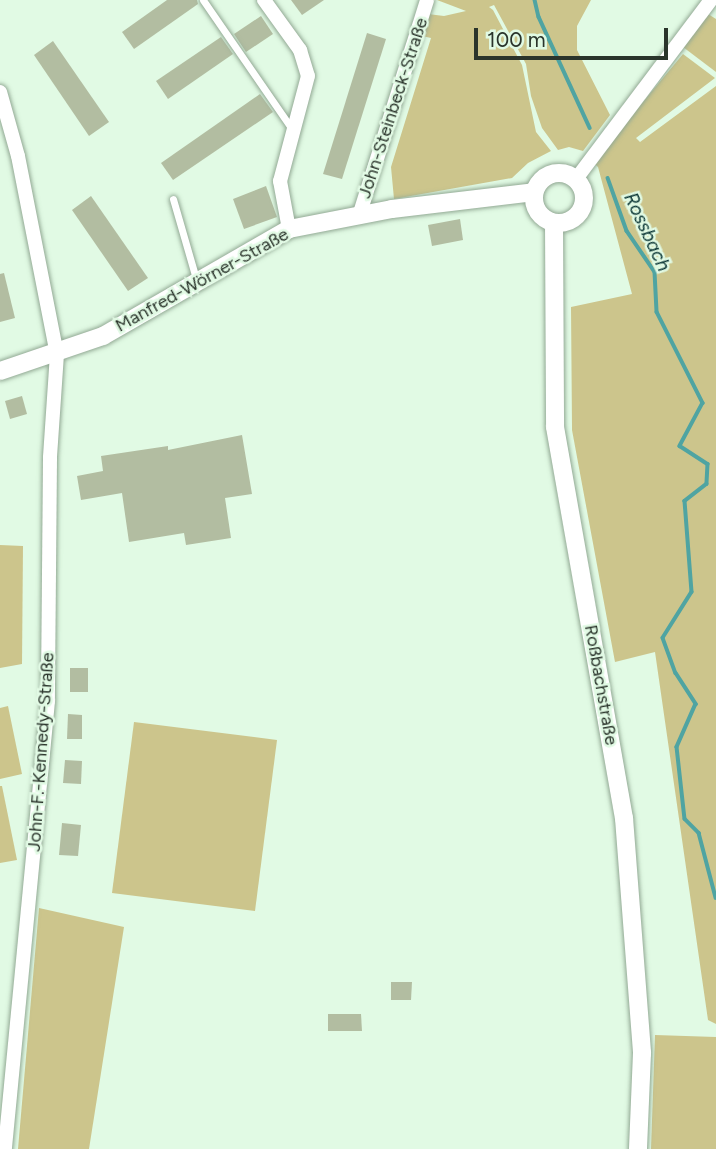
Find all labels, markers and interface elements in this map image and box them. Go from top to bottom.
scale bar [478,14,672,58]
street label: John-Steinbeck-Straße [354,15,432,201]
text: 100 m [487,27,546,52]
water label: Rossbach [619,189,675,275]
street label: Manfred-Wörner-Straße [112,223,292,337]
street label: Roßbachstraße [580,623,622,747]
street label: John-F.-Kennedy-Straße [23,652,59,852]

